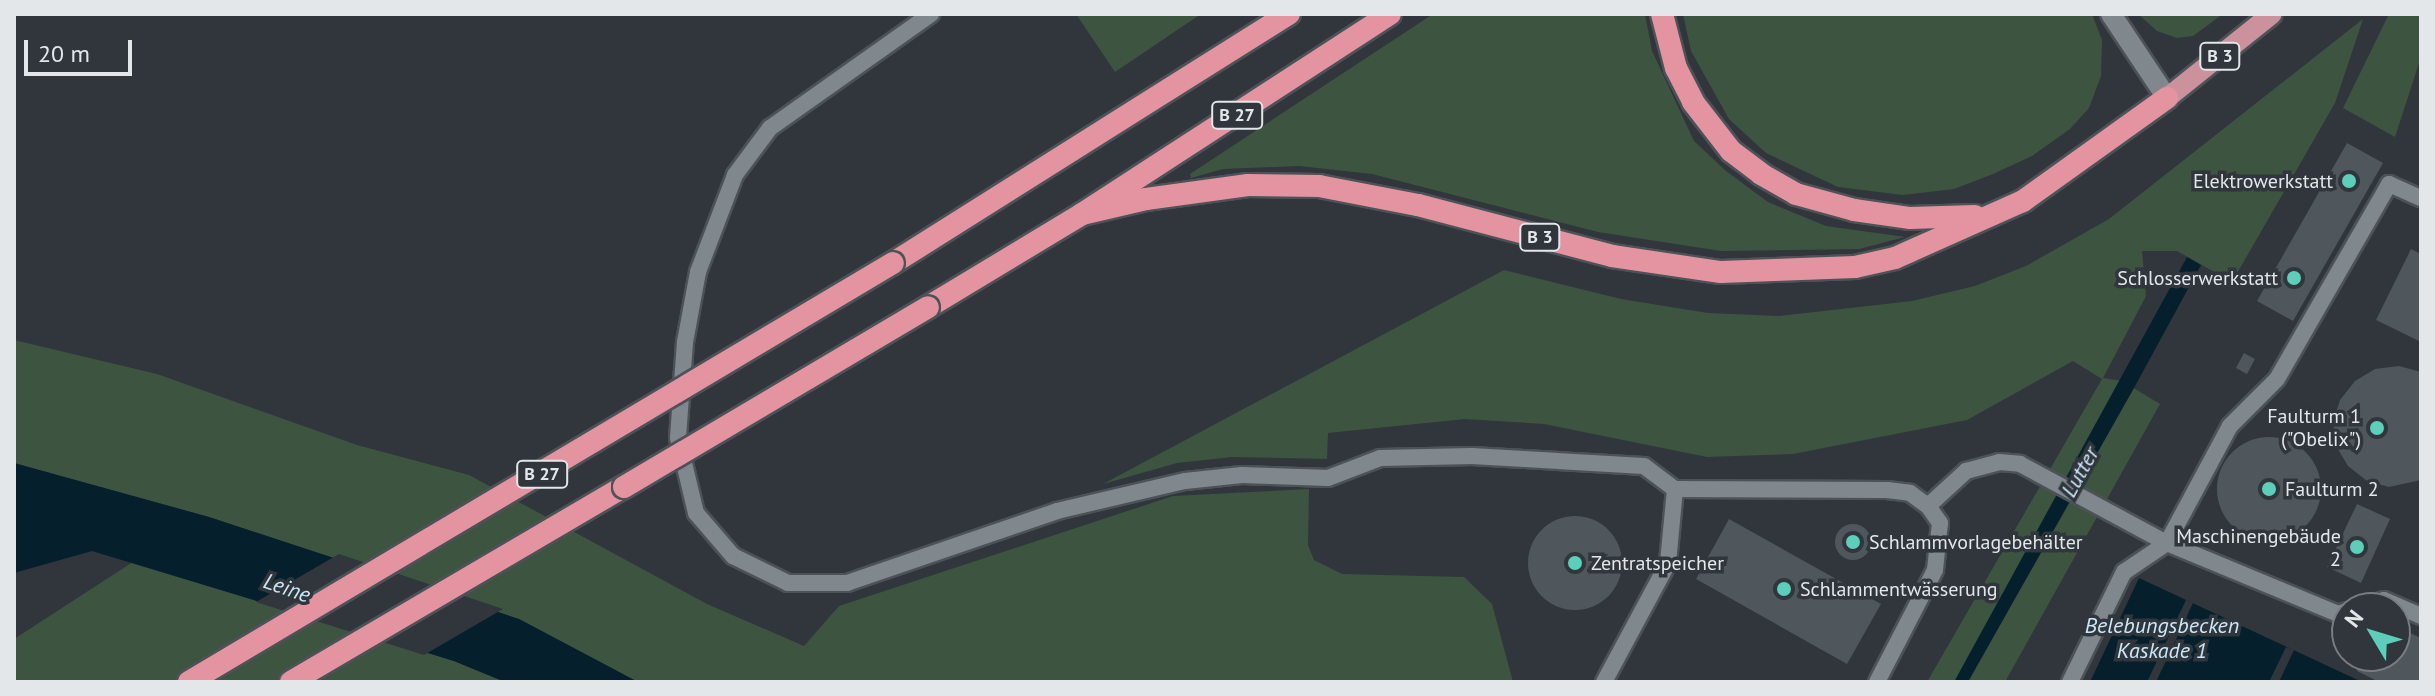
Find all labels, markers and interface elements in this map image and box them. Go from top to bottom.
scale bar [28,24,136,74]
text: 20 m [38,38,90,69]
road number: B 3 [2198,42,2242,70]
road number: B 27 [1211,101,1263,129]
place label: Elektrowerkstatt [2193,169,2333,193]
marker: Elektrowerkstatt [2340,172,2358,190]
road number: B 3 [1518,223,1562,251]
place label: Schlosserwerkstatt [2117,266,2278,290]
marker: Schlosserwerkstatt [2285,269,2303,287]
place label: Faulturm 1 ("Obelix") [2267,404,2361,451]
marker: Faulturm 1 ("Obelix") [2368,419,2386,437]
water label: Lutter [2056,442,2104,502]
road number: B 27 [516,460,568,488]
place label: Faulturm 2 [2285,477,2379,501]
marker: Faulturm 2 [2260,480,2278,498]
place label: Maschinengebäude 2 [2176,524,2341,571]
place label: Schlammvorlagebehälter [1869,530,2083,554]
marker: Schlammvorlagebehälter [1844,533,1862,551]
marker: Maschinengebäude 2 [2348,538,2366,556]
place label: Zentratspeicher [1591,551,1724,575]
marker: Zentratspeicher [1566,554,1584,572]
water label: Leine [260,568,314,608]
place label: Schlammentwässerung [1800,577,1998,601]
marker: Schlammentwässerung [1775,580,1793,598]
north arrow [2331,592,2411,672]
text: N [2338,604,2369,633]
water label: Belebungsbecken Kaskade 1 [2085,612,2239,664]

